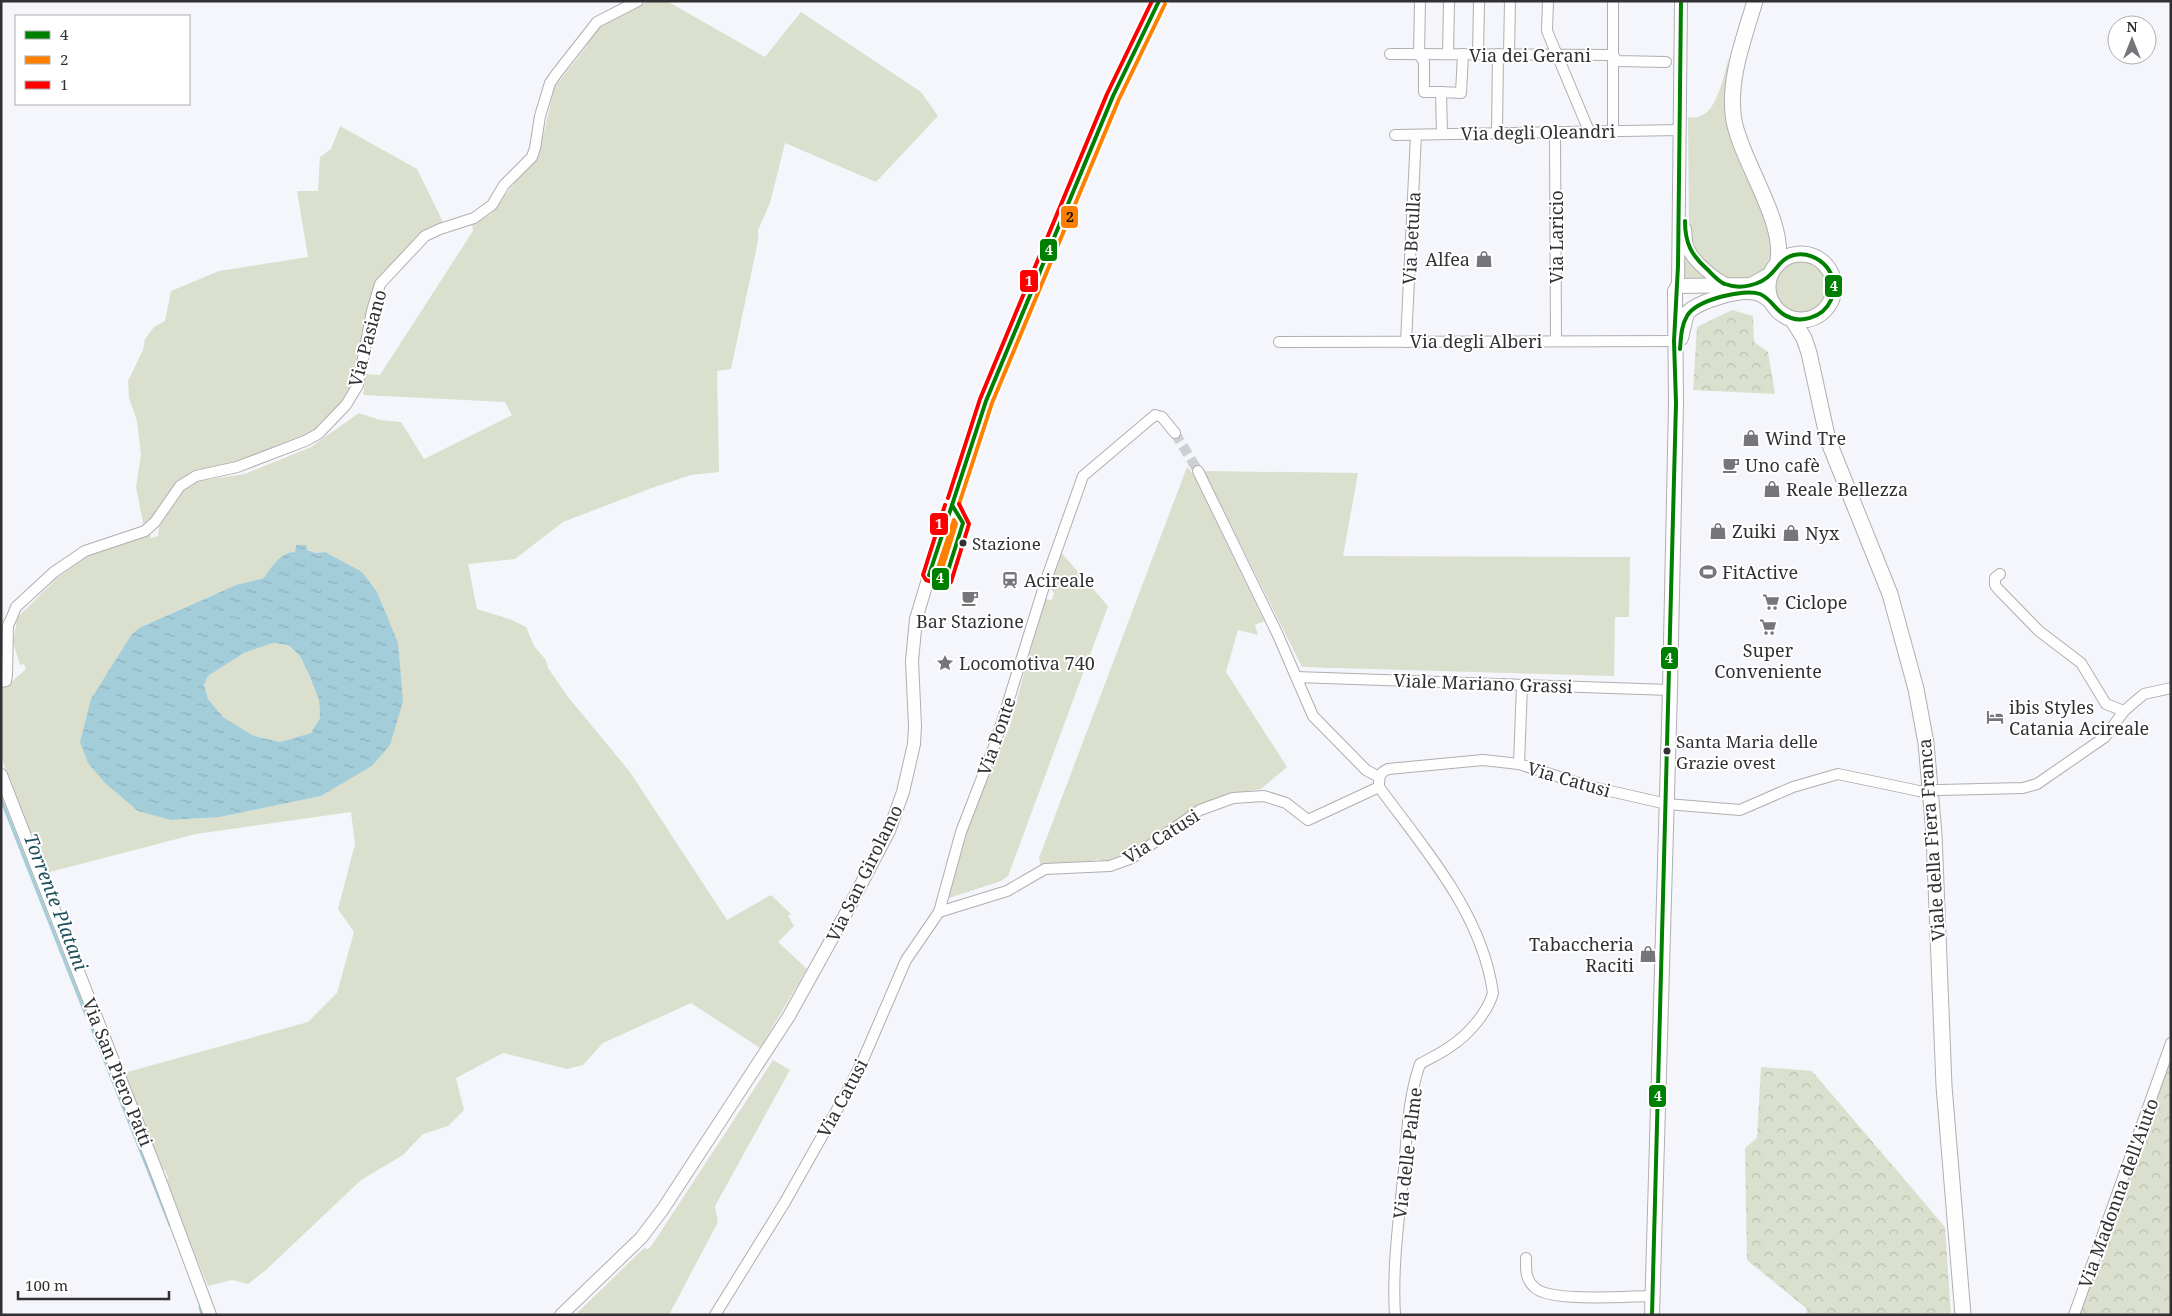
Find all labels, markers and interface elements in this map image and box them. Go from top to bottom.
legend [15,15,190,105]
north arrow [2107,15,2157,65]
text: N [2126,17,2138,36]
text: 4 [60,24,69,44]
street label: Via dei Gerani [1469,43,1591,67]
text: 2 [60,49,68,69]
text: 1 [60,74,68,94]
street label: Via degli Oleandri [1460,119,1616,145]
street label: Via Laricio [1544,190,1568,284]
street label: Via Betulla [1397,191,1425,285]
line badge: 2 [1060,205,1079,229]
text: 2 [1066,207,1074,226]
line badge: 4 [1039,238,1058,262]
text: 4 [1045,240,1053,259]
place label: Alfea [1425,247,1470,271]
shop icon: Alfea [1474,249,1494,269]
line badge: 1 [1019,269,1039,293]
text: 1 [1025,271,1033,290]
line badge: 4 [1824,274,1843,298]
text: 4 [1830,276,1838,295]
street label: Via Pasiano [343,287,391,389]
street label: Via degli Alberi [1410,329,1542,353]
place label: Wind Tre [1765,426,1846,450]
shop icon: Wind Tre [1741,428,1761,448]
place label: Uno cafè [1745,453,1820,477]
cafe icon: Uno cafè [1721,455,1741,475]
place label: Reale Bellezza [1786,477,1908,501]
shop icon: Reale Bellezza [1762,479,1782,499]
line badge: 1 [929,512,949,536]
text: 1 [935,514,943,533]
place label: Zuiki [1732,519,1776,543]
shop icon: Zuiki [1708,521,1728,541]
place label: Nyx [1805,521,1840,545]
shop icon: Nyx [1781,523,1801,543]
place label: Stazione [972,532,1041,555]
marker: Stazione [958,538,968,548]
place label: FitActive [1722,560,1798,584]
sports icon: FitActive [1698,562,1718,582]
line badge: 4 [931,567,950,591]
text: 4 [936,568,944,587]
place label: Acireale [1024,568,1094,592]
station icon: Acireale [1000,570,1020,590]
cafe icon: Bar Stazione [960,588,980,608]
place label: Ciclope [1785,590,1847,614]
supermarket icon: Ciclope [1761,592,1781,612]
place label: Bar Stazione [916,609,1024,633]
supermarket icon: Super Conveniente [1758,617,1778,637]
place label: Super Conveniente [1714,638,1822,683]
line badge: 4 [1660,646,1679,670]
text: 4 [1665,648,1673,667]
place label: Locomotiva 740 [959,651,1095,675]
place icon: Locomotiva 740 [935,653,955,673]
street label: Viale Mariano Grassi [1393,668,1573,698]
street label: Via Ponte [971,694,1021,778]
place label: ibis Styles Catania Acireale [2009,695,2149,740]
hotel icon: ibis Styles Catania Acireale [1985,707,2005,727]
place label: Santa Maria delle Grazie ovest [1676,730,1818,774]
street label: Viale della Fiera Franca [1912,738,1950,942]
marker: Santa Maria delle Grazie ovest [1662,746,1672,756]
street label: Via Catusi [1525,756,1614,802]
street label: Via San Girolamo [820,801,908,945]
street label: Via Catusi [1118,803,1204,869]
water label: Torrente Platani [18,830,94,975]
place label: Tabaccheria Raciti [1529,932,1634,977]
shop icon: Tabaccheria Raciti [1638,944,1658,964]
street label: Via San Piero Patti [77,994,159,1150]
street label: Via Catusi [811,1054,873,1141]
line badge: 4 [1648,1084,1667,1108]
street label: Via delle Palme [1387,1086,1427,1220]
text: 4 [1654,1086,1662,1105]
street label: Via Madonna dell'Aiuto [2072,1095,2164,1291]
scale bar [18,1268,169,1300]
text: 100 m [25,1275,68,1295]

